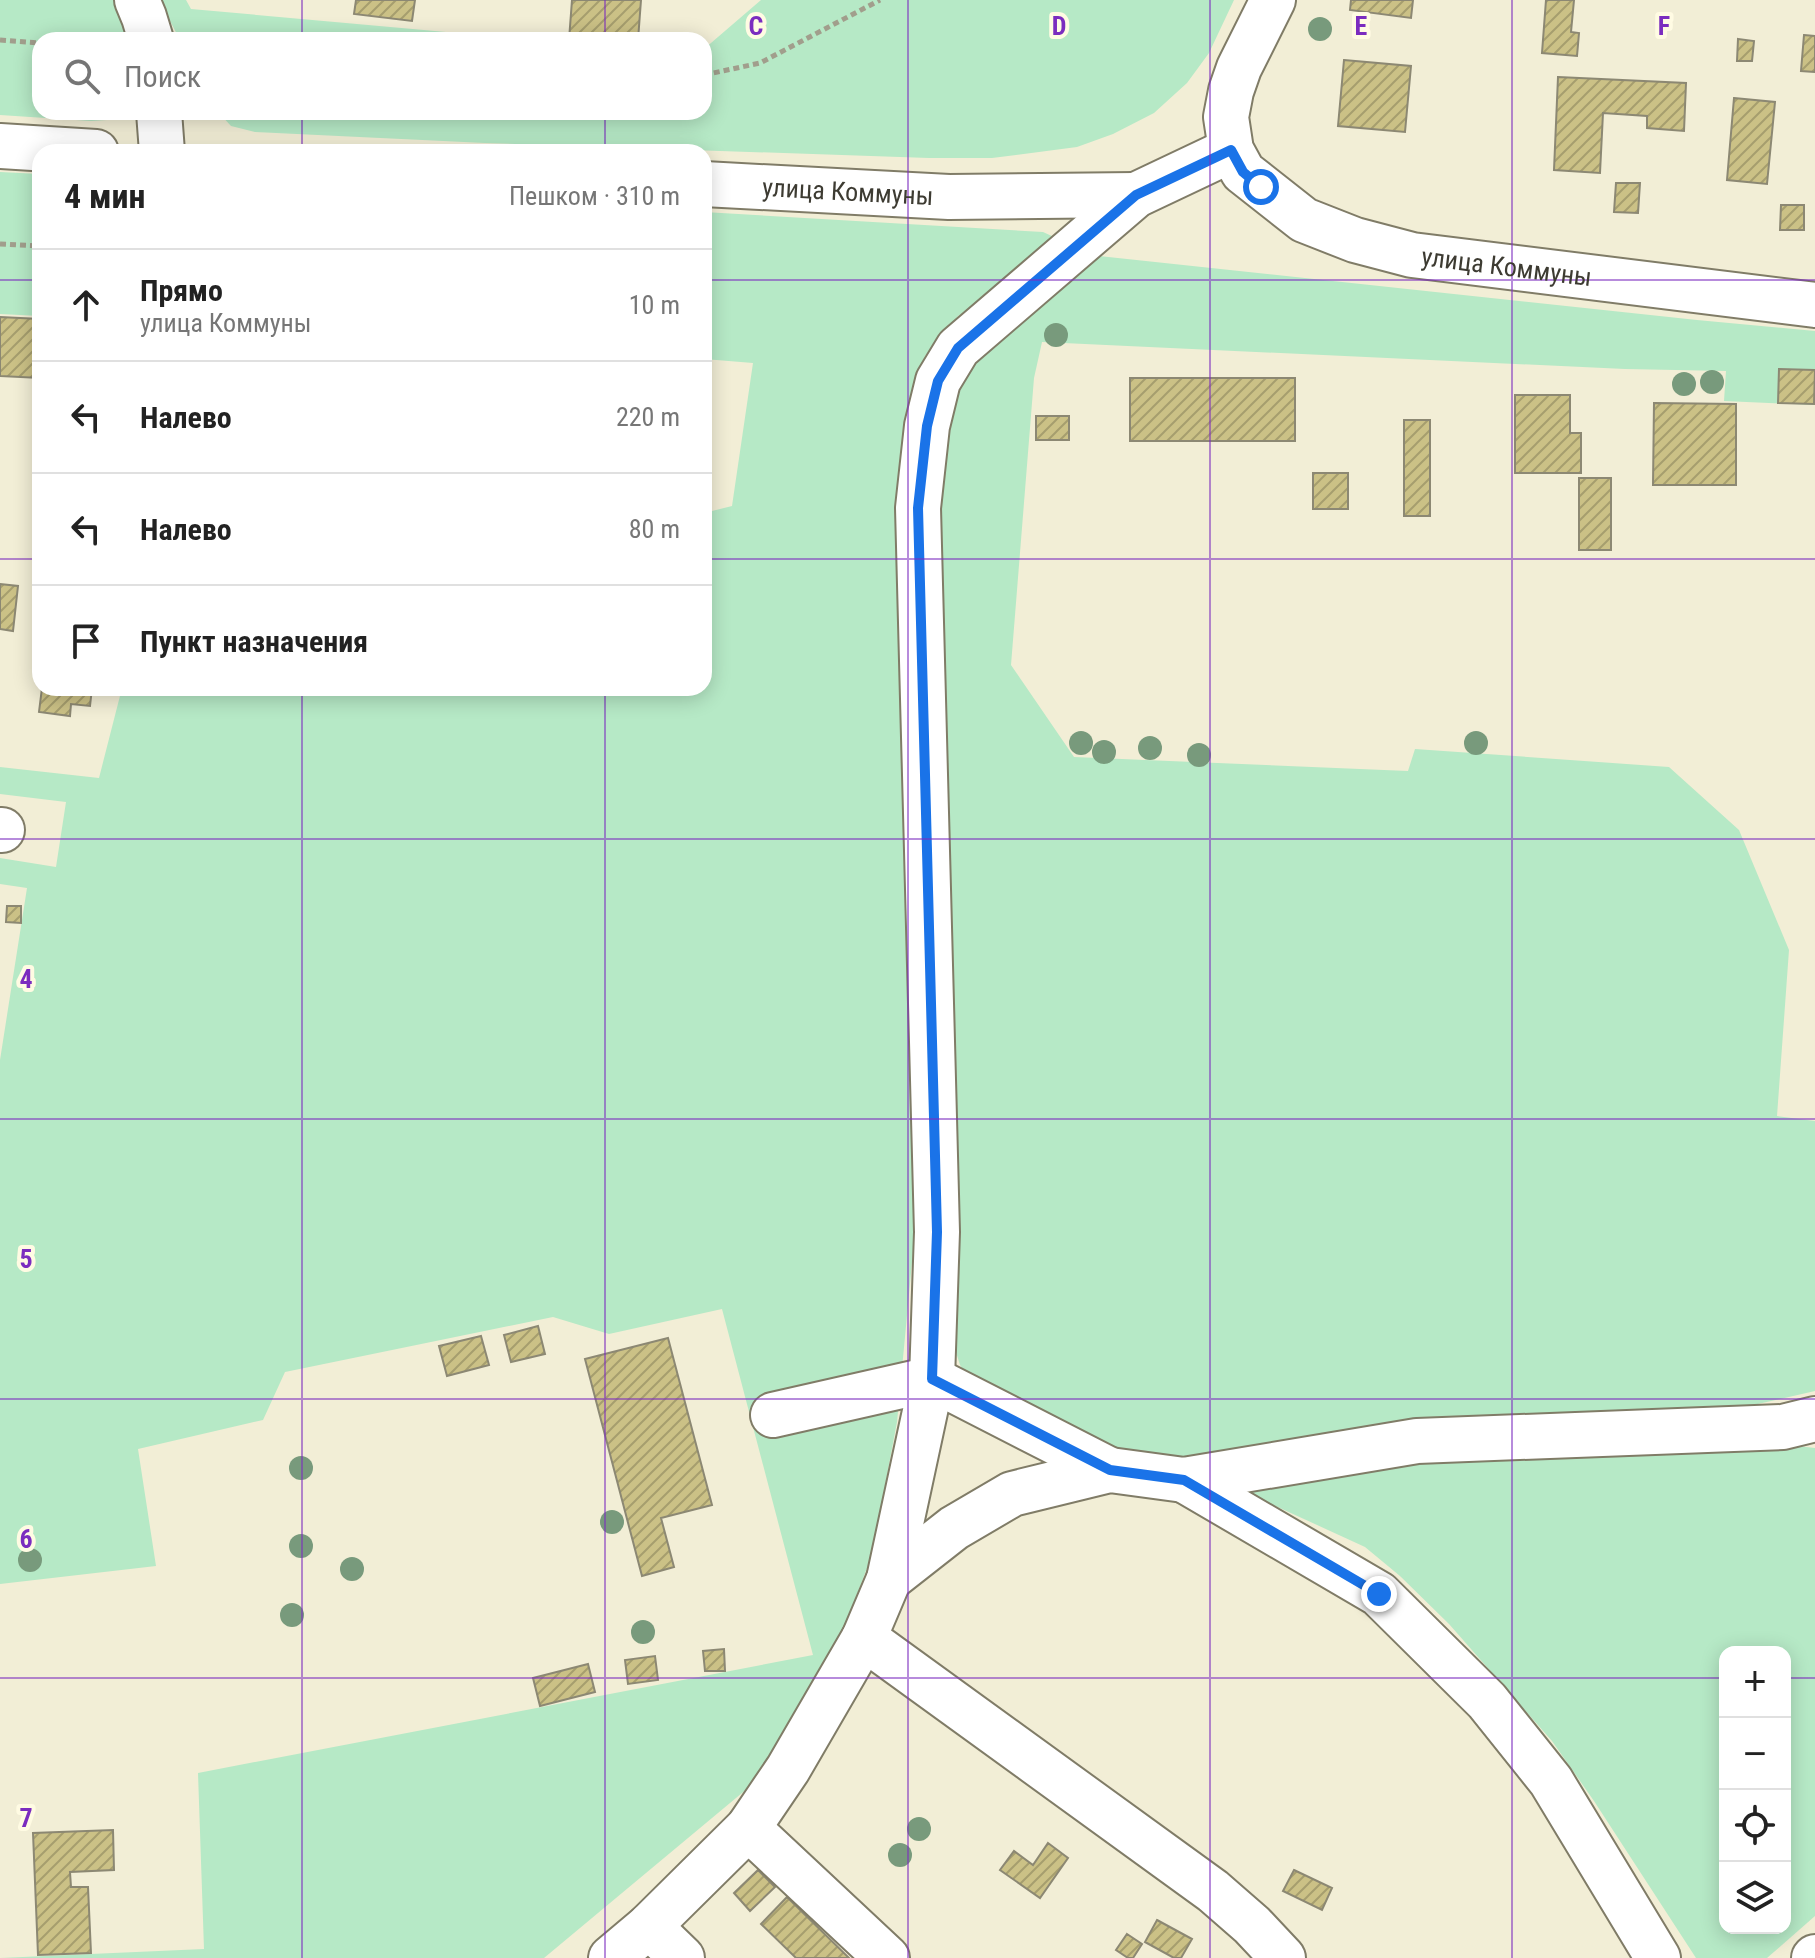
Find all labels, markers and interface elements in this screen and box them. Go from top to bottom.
text: C [749,11,764,41]
text: D [1052,11,1066,41]
text: E [1355,11,1368,41]
text: F [1658,11,1670,41]
search box [32,32,712,120]
icon: search [60,54,104,98]
text: Поиск [124,59,201,94]
route start [1243,169,1279,205]
street label: улица Коммуны [761,172,934,211]
text: 4 мин [64,176,146,216]
text: Пешком · 310 m [509,181,680,211]
street label: улица Коммуны [1420,241,1594,292]
text: Прямо [140,273,223,308]
icon: ahead [64,283,108,327]
text: 10 m [629,290,680,320]
text: улица Коммуны [140,308,312,338]
icon: left [64,395,108,439]
text: Налево [140,400,232,435]
text: 220 m [616,402,680,432]
icon: left [64,507,108,551]
text: Налево [140,512,232,547]
text: 80 m [629,514,680,544]
icon: arrive [64,619,108,663]
text: Пункт назначения [140,624,368,659]
text: 4 [19,964,33,994]
text: 5 [19,1244,33,1274]
text: 6 [19,1524,33,1554]
route end [1361,1576,1397,1612]
map controls [1719,1646,1791,1934]
button: + [1719,1646,1791,1718]
button: − [1719,1718,1791,1790]
button: locate [1719,1790,1791,1862]
text: 7 [19,1803,33,1833]
button: layers [1719,1862,1791,1934]

